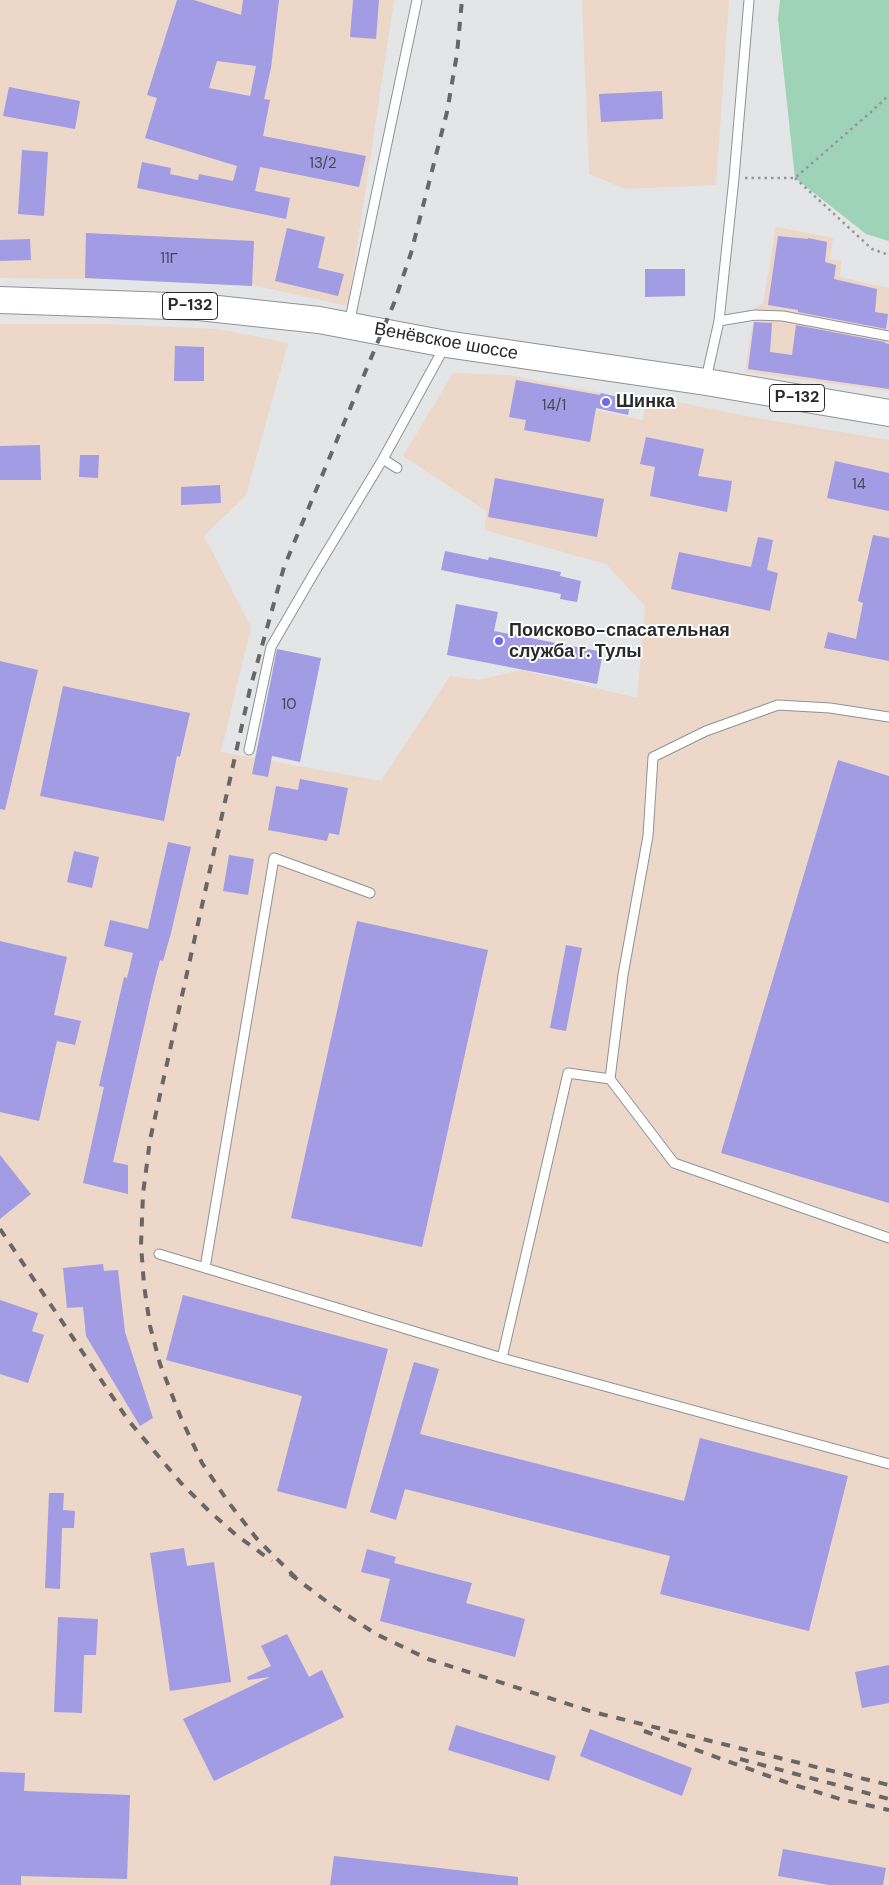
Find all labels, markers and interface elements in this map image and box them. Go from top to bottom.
house number: 13/2 [309,155,337,173]
house number: 11Г [160,250,178,268]
road number: Р-132 [162,292,218,320]
street label: Венёвское шоссе [372,319,520,365]
road number: Р-132 [770,384,824,412]
place label: Шинка [616,391,675,413]
marker: Шинка [600,396,612,408]
house number: 14/1 [542,397,566,415]
house number: 14 [852,476,866,494]
place label: Поисково-спасательная служба г. Тулы [509,620,730,662]
marker: Поисково-спасательная служба г. Тулы [493,635,505,647]
house number: 10 [282,696,296,714]

